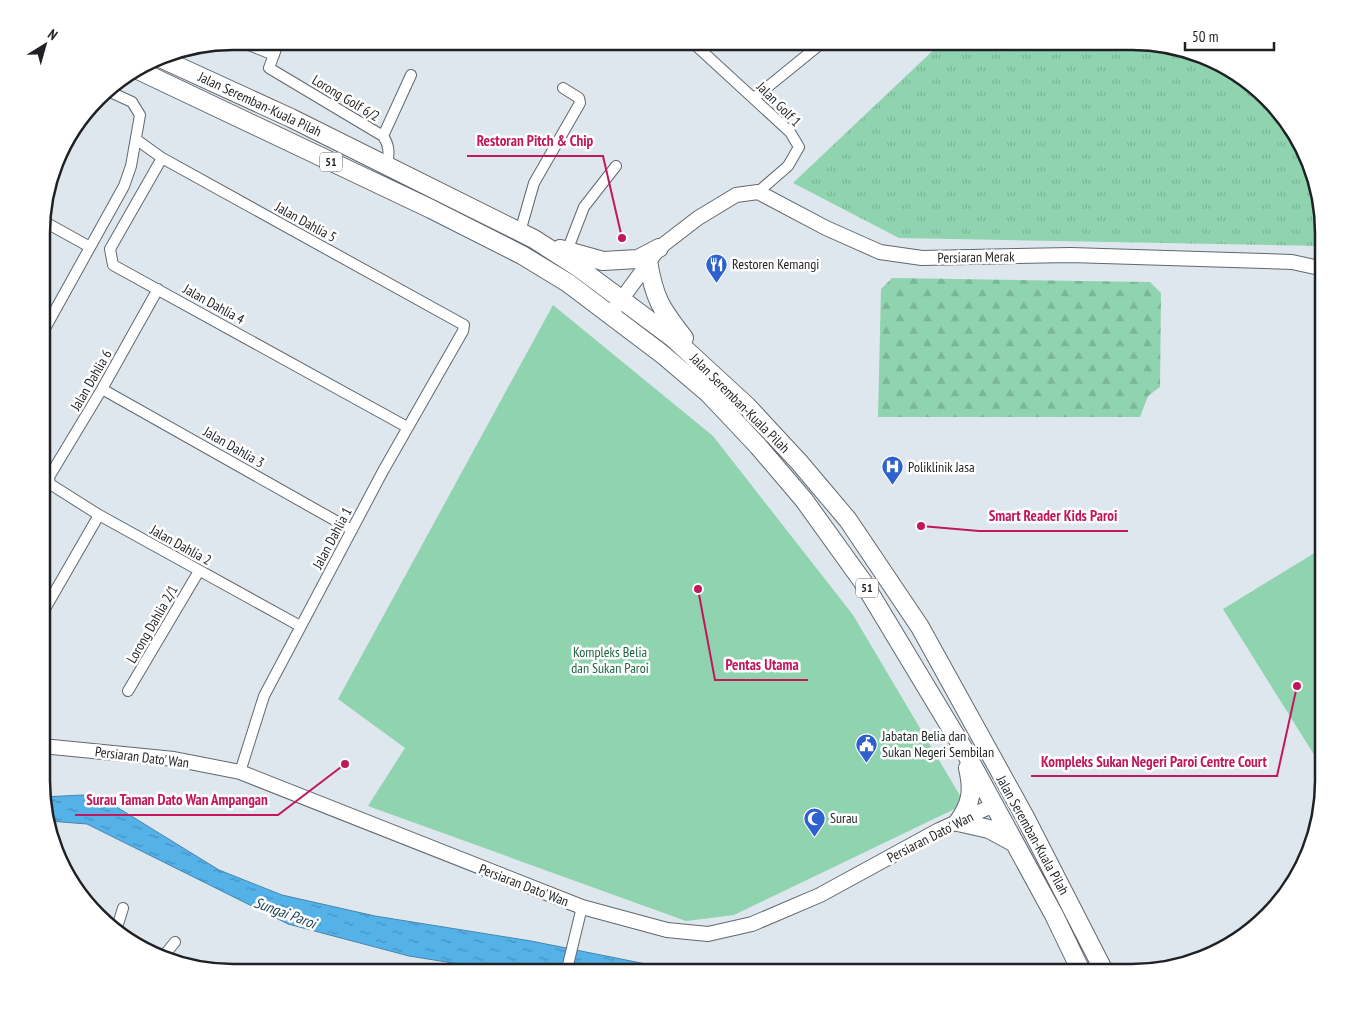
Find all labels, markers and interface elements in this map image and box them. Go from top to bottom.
north arrow [20,20,70,70]
scale bar [1185,20,1274,52]
text: N [44,25,61,44]
text: 50 m [1192,27,1218,46]
street label: Jalan Seremban-Kuala Pilah [195,67,324,140]
street label: Lorong Golf 6/2 [309,71,383,125]
street label: Jalan Golf 1 [752,77,805,130]
callout: Restoran Pitch & Chip [467,126,603,156]
text: Restoran Pitch & Chip [477,131,594,150]
road number: 51 [320,152,342,172]
street label: Jalan Dahlia 5 [271,197,340,246]
street label: Persiaran Merak [937,247,1015,267]
restaurant icon: Restoren Kemangi [704,252,728,283]
place label: Restoren Kemangi [732,255,819,273]
street label: Jalan Dahlia 4 [179,279,248,329]
street label: Jalan Dahlia 6 [66,346,116,414]
street label: Jalan Seremban-Kuala Pilah [686,349,794,457]
street label: Jalan Dahlia 3 [200,422,268,472]
hospital icon: Poliklinik Jasa [880,455,904,486]
place label: Poliklinik Jasa [908,458,975,476]
callout: Smart Reader Kids Paroi [979,501,1128,531]
street label: Jalan Dahlia 1 [308,504,356,573]
text: Smart Reader Kids Paroi [989,506,1117,525]
street label: Jalan Dahlia 2 [146,520,215,569]
road number: 51 [856,578,878,598]
street label: Lorong Dahlia 2/1 [122,582,182,666]
park label: Kompleks Belia dan Sukan Paroi [571,643,649,677]
callout: Pentas Utama [715,650,808,680]
text: Pentas Utama [725,655,799,674]
place label: Jabatan Belia dan Sukan Negeri Sembilan [881,727,994,761]
public building icon: Jabatan Belia dan Sukan Negeri Sembilan [854,732,878,763]
street label: Persiaran Dato' Wan [94,742,190,772]
callout: Kompleks Sukan Negeri Paroi Centre Court [1031,746,1277,776]
text: Kompleks Sukan Negeri Paroi Centre Court [1041,752,1268,771]
street label: Jalan Seremban-Kuala Pilah [992,771,1073,898]
callout: Surau Taman Dato Wan Ampangan [75,785,278,815]
text: Surau Taman Dato Wan Ampangan [86,790,268,809]
mosque icon: Surau [802,806,826,837]
street label: Persiaran Dato' Wan [884,808,976,866]
place label: Surau [830,809,858,827]
street label: Persiaran Dato' Wan [477,860,571,910]
water label: Sungai Paroi [252,893,320,933]

